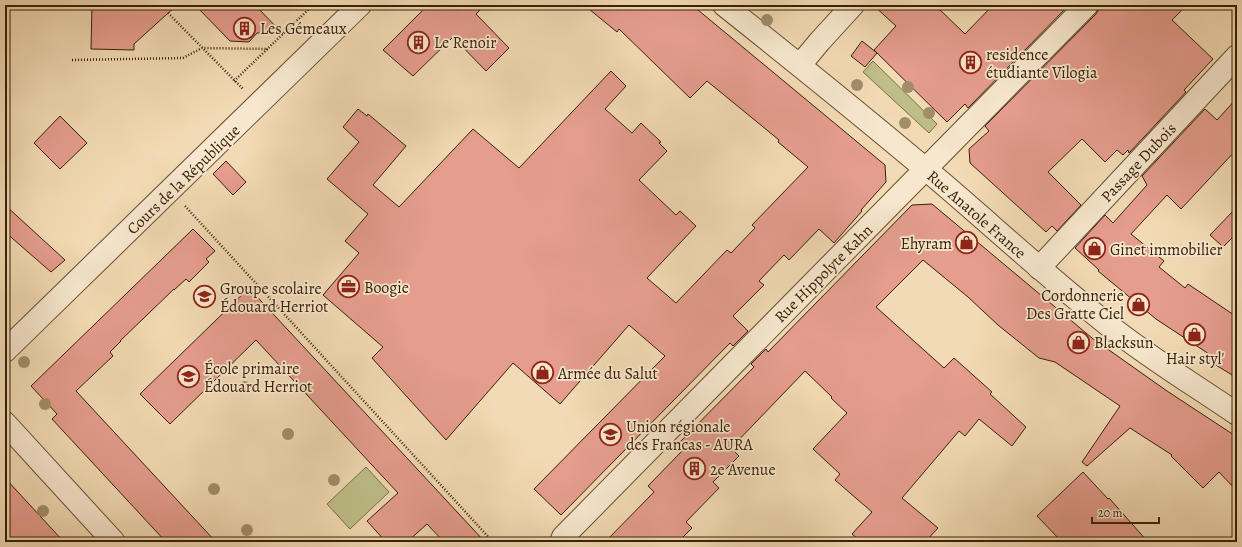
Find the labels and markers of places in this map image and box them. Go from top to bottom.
building icon: Les Gémeaux [232,15,258,41]
place label: Les Gémeaux [260,18,347,40]
building icon: Le Renoir [406,29,432,55]
place label: Le Renoir [434,32,496,54]
place label: residence étudiante Vilogia [986,44,1098,84]
building icon: residence étudiante Vilogia [958,50,984,76]
shop icon: Ehyram [954,230,980,256]
place label: Ehyram [900,233,952,255]
shop icon: Ginet immobilier [1081,236,1107,262]
place label: Ginet immobilier [1110,239,1223,261]
office icon: Boogie [335,274,361,300]
place label: Boogie [364,277,409,299]
place label: Groupe scolaire Édouard Herriot [220,278,328,318]
school or university icon: Groupe scolaire Édouard Herriot [191,284,217,310]
place label: Cordonnerie Des Gratte Ciel [1026,285,1124,325]
shop icon: Cordonnerie Des Gratte Ciel [1126,291,1152,317]
shop icon: Hair styl' [1182,321,1208,347]
shop icon: Blacksun [1065,329,1091,355]
place label: Blacksun [1094,332,1154,354]
place label: Hair styl' [1166,348,1224,370]
place label: École primaire Édouard Herriot [204,358,312,398]
shop icon: Armée du Salut [530,360,556,386]
place label: Armée du Salut [557,363,658,385]
school or university icon: École primaire Édouard Herriot [175,364,201,390]
place label: Union régionale des Francas - AURA [626,416,754,456]
school or university icon: Union régionale des Francas - AURA [597,422,623,448]
building icon: 2e Avenue [682,456,708,482]
place label: 2e Avenue [710,459,776,481]

